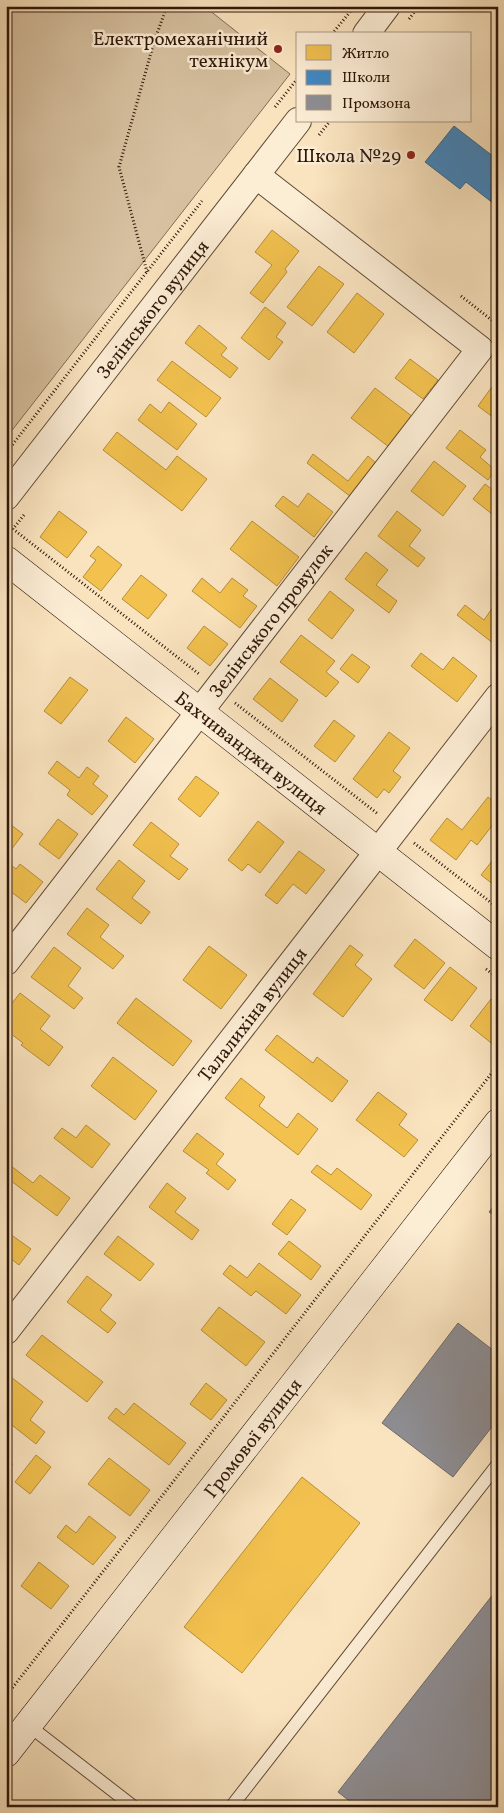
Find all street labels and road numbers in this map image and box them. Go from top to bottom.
street label: Зелінського вулиця [91,235,216,385]
street label: Зелінського провулок [204,539,340,704]
street label: Бахчиванджи вулиця [169,686,332,822]
street label: Талалихіна вулиця [193,943,314,1088]
street label: Громової вулиця [199,1374,309,1504]

